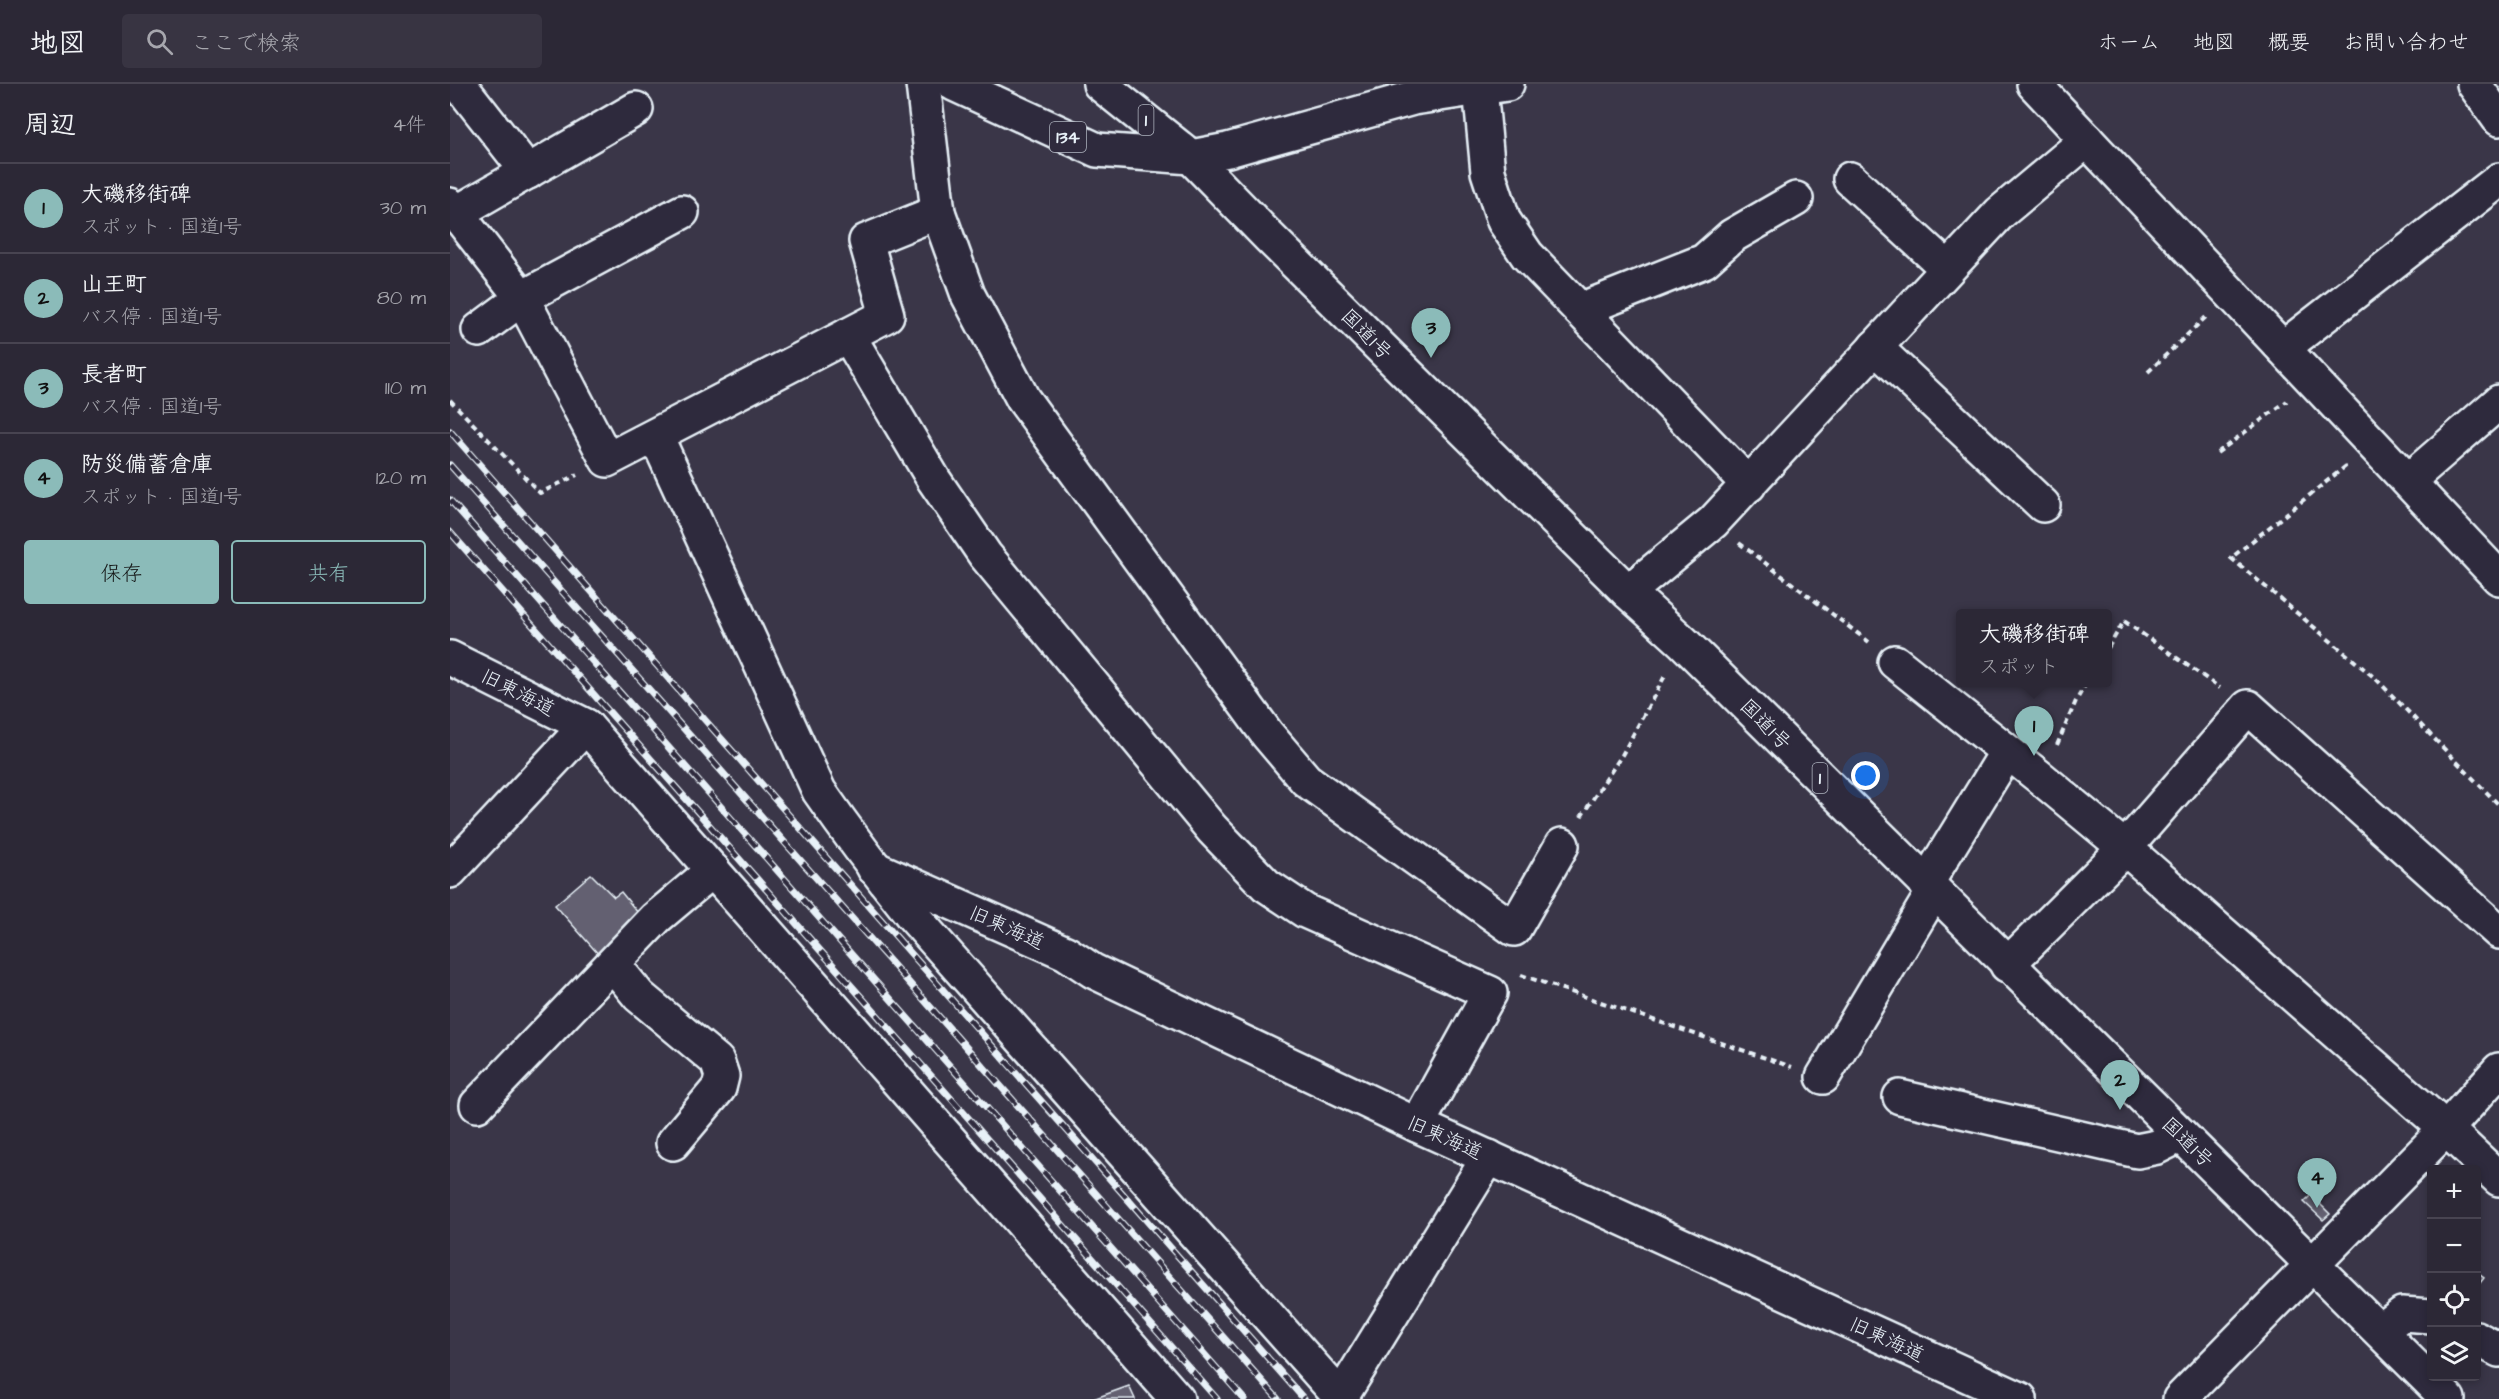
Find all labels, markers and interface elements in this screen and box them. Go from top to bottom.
search box [122,14,542,68]
text: 地図 [30,24,86,63]
icon: search [143,25,176,58]
text: ここで検索 [191,28,301,59]
text: ホーム [2098,28,2160,57]
text: 地図 [2193,28,2235,57]
text: 概要 [2268,28,2310,57]
text: お問い合わせ [2343,28,2469,57]
road number: 1 [1138,105,1154,135]
text: 周辺 [24,107,76,143]
text: 4件 [392,111,426,139]
road number: 134 [1050,122,1086,152]
text: 大磯移街碑 [81,179,191,210]
text: 1 [42,194,45,222]
text: 30 m [380,194,426,222]
text: スポット · 国道1号 [81,213,242,241]
text: 山王町 [81,269,147,300]
text: 2 [38,284,49,312]
text: 80 m [377,284,426,312]
text: バス停 · 国道1号 [81,303,222,331]
street label: 国道1号 [1334,303,1398,367]
pin: 3 [1412,308,1450,358]
text: 長者町 [81,359,147,390]
text: 3 [38,374,49,402]
text: 110 m [385,374,426,402]
text: バス停 · 国道1号 [81,393,222,421]
text: 防災備蓄倉庫 [81,449,213,480]
text: 4 [37,464,50,492]
text: 120 m [376,464,426,492]
text: スポット · 国道1号 [81,483,242,511]
button: 保存 [24,540,219,604]
button: 共有 [231,540,426,604]
popup [1956,609,2112,687]
text: 大磯移街碑 [1979,619,2089,650]
text: スポット [1979,653,2059,681]
street label: 旧東海道 [476,662,560,724]
street label: 国道1号 [1733,693,1797,757]
pin: 1 [2014,706,2054,756]
your location [1851,761,1880,790]
road number: 1 [1812,763,1828,793]
street label: 旧東海道 [964,899,1049,957]
pin: 2 [2100,1060,2140,1110]
street label: 旧東海道 [1402,1109,1487,1167]
street label: 国道1号 [2155,1111,2220,1175]
pin: 4 [2298,1158,2336,1208]
map controls [2427,1165,2481,1381]
button: + [2427,1165,2481,1219]
button: − [2427,1219,2481,1273]
button: locate [2427,1273,2481,1327]
street label: 旧東海道 [1844,1310,1929,1369]
button: layers [2427,1327,2481,1381]

